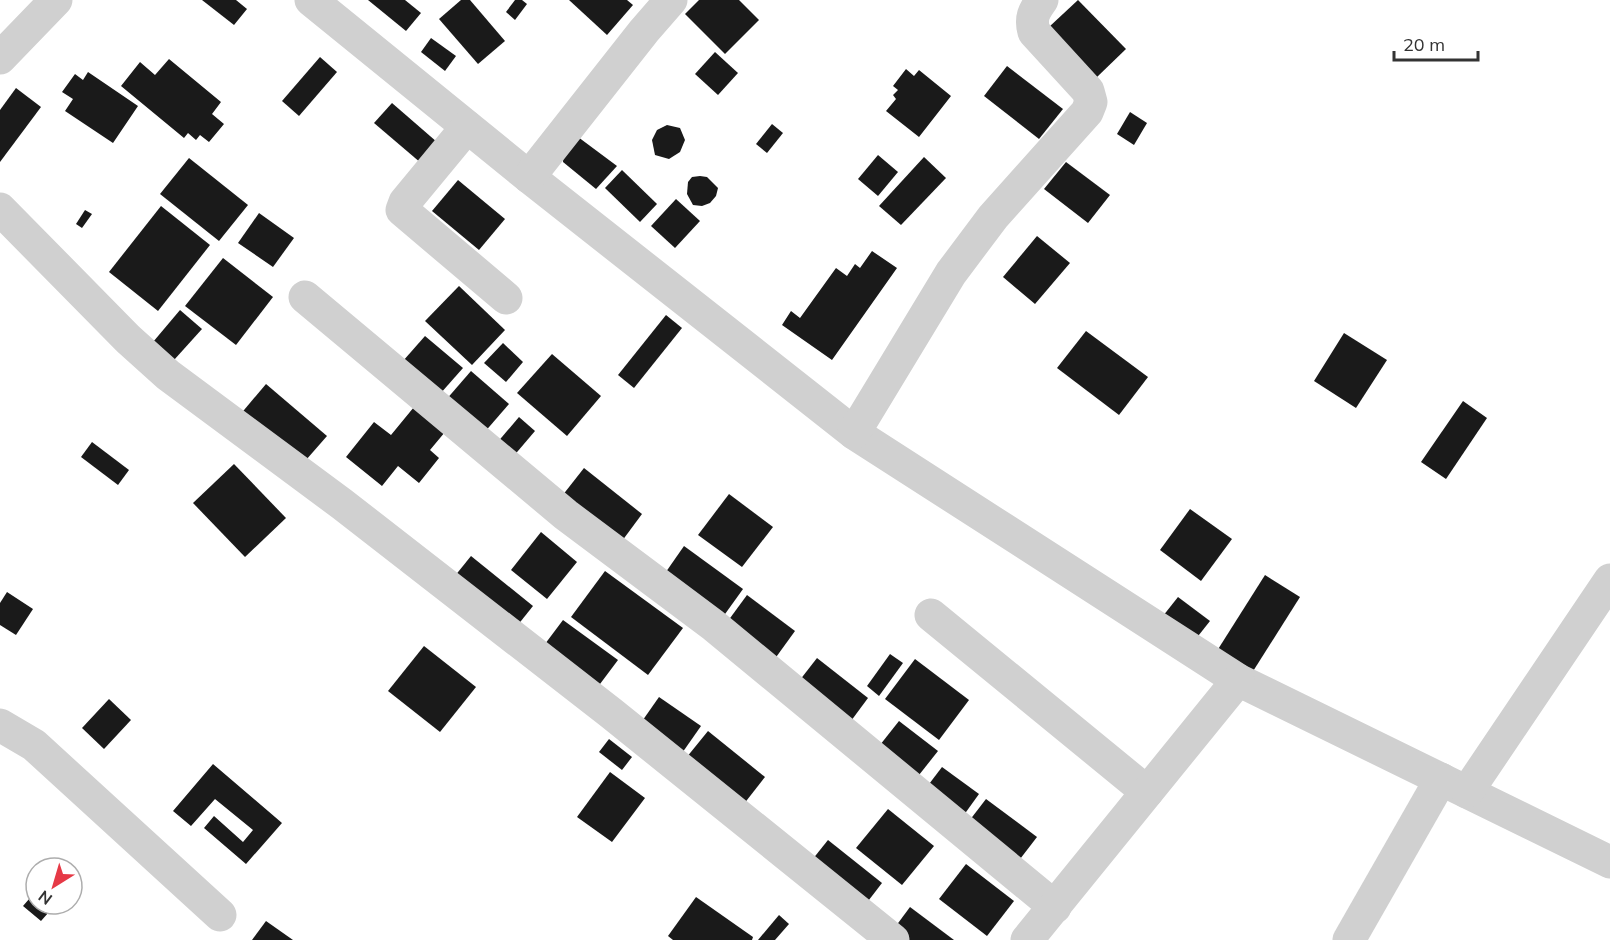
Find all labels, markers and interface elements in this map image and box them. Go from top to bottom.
scale bar [1394,24,1478,62]
text: 20 m [1403,33,1445,56]
north arrow [24,856,84,916]
text: N [34,886,56,910]

